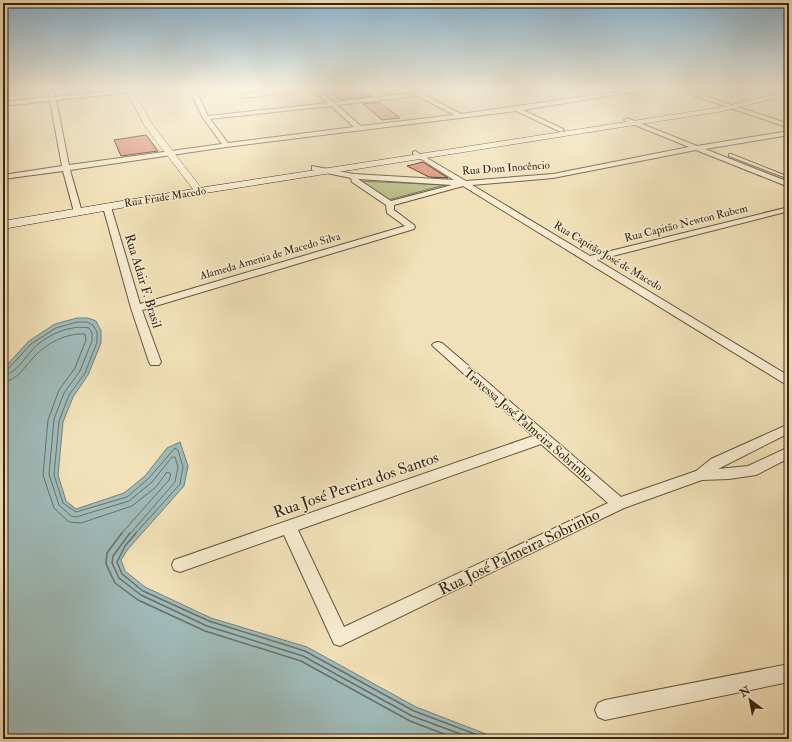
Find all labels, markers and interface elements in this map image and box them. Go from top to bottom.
street label: Rua Dom Inocêncio [462,158,550,178]
street label: Rua Frade Macedo [123,184,207,210]
street label: Rua Capitão Newton Rubem [623,201,750,246]
street label: Rua Capitão José de Macedo [551,218,665,294]
street label: Alameda Amenia de Macedo Silva [197,230,342,283]
street label: Rua Adair F. Brasil [121,232,165,331]
street label: Travessa José Palmeira Sobrinho [460,365,596,485]
street label: Rua José Pereira dos Santos [271,447,442,524]
street label: Rua José Palmeira Sobrinho [435,504,604,601]
north arrow [730,680,770,720]
text: N [736,683,754,701]

